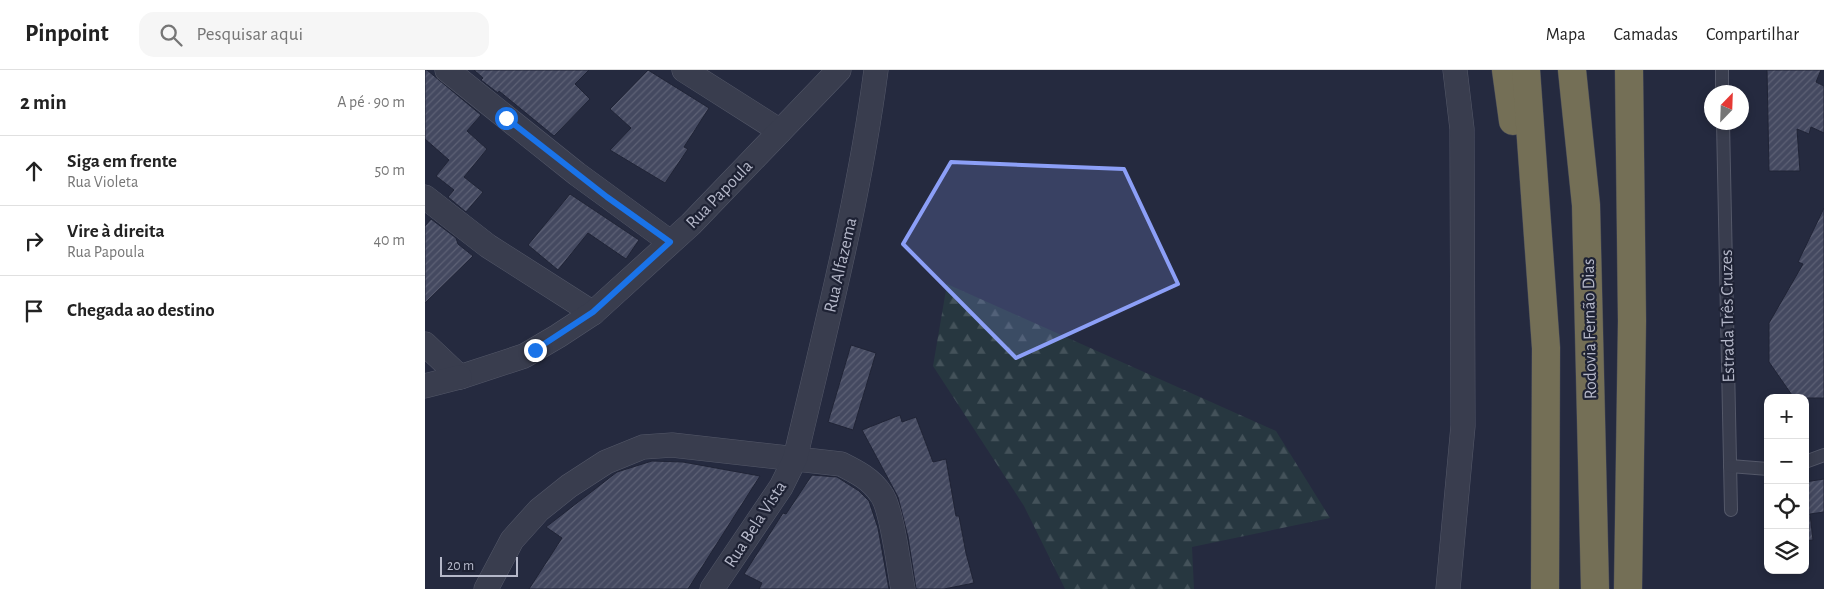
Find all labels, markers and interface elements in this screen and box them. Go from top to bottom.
search box [139,12,489,57]
icon: search [157,21,185,49]
text: Pinpoint [25,22,109,46]
text: Pesquisar aqui [197,25,303,44]
text: Mapa [1546,26,1585,44]
text: Camadas [1613,26,1678,44]
text: Compartilhar [1706,26,1799,44]
north arrow [1704,85,1749,130]
text: 2 min [20,92,67,113]
text: A pé · 90 m [337,94,405,110]
route start [495,107,518,130]
text: Siga em frente [67,152,177,171]
icon: ahead [20,157,48,185]
street label: Rua Papoula [683,157,756,232]
text: 50 m [374,162,405,178]
text: Rua Violeta [67,174,138,190]
street label: Rua Alfazema [821,216,861,314]
text: Vire à direita [67,222,165,241]
icon: right [20,227,48,255]
text: 40 m [373,232,405,248]
text: Rua Papoula [67,244,145,260]
street label: Estrada Três Cruzes [1718,249,1738,383]
street label: Rodovia Fernão Dias [1580,258,1600,400]
icon: arrive [20,297,48,325]
text: Chegada ao destino [67,301,215,320]
route end [524,339,547,362]
map controls [1764,394,1809,574]
button: + [1764,394,1809,439]
button: − [1764,439,1809,484]
street label: Rua Bela Vista [721,478,790,571]
button: locate [1764,484,1809,529]
button: layers [1764,529,1809,574]
scale bar [440,554,517,577]
text: 20 m [447,559,474,573]

